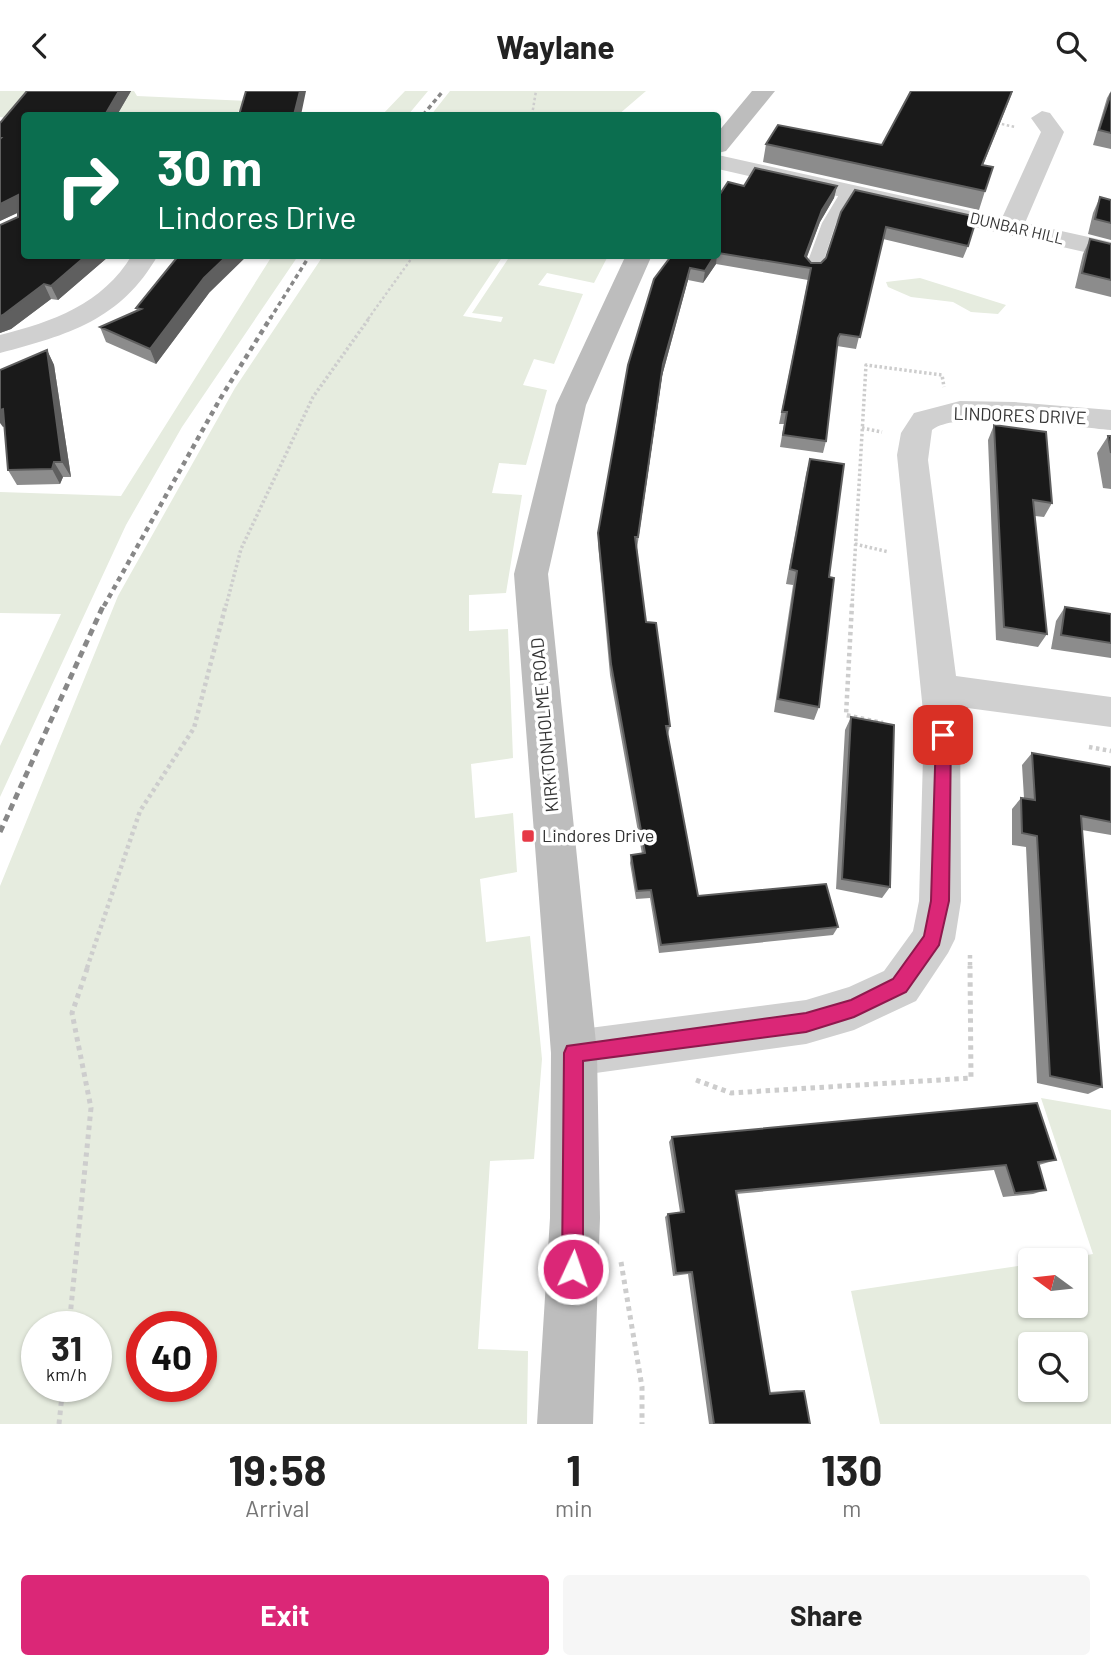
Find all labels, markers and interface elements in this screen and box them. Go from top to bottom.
icon: back [21,27,59,65]
text: Waylane [496,27,615,65]
icon: search [1052,27,1090,65]
text: 30 m [157,137,262,196]
icon: right [42,140,133,231]
text: Lindores Drive [157,197,357,235]
street label: DUNBAR HILL [968,207,1066,248]
street label: LINDORES DRIVE [953,402,1087,428]
street label: KIRKTONHOLME ROAD [525,637,563,813]
pin [913,705,973,765]
icon: arrive [924,716,962,754]
place label: Lindores Drive [542,824,654,846]
marker: Lindores Drive [520,828,536,844]
position arrow [536,1232,610,1306]
north arrow [1018,1248,1088,1318]
map controls [1018,1248,1088,1402]
speed limit sign: 40 [126,1311,217,1402]
text: 31 [51,1326,82,1368]
button: search [1018,1332,1088,1402]
text: km/h [46,1363,87,1385]
text: 19:58 [229,1444,326,1494]
text: 1 [566,1444,581,1494]
text: 130 [821,1444,882,1494]
text: Arrival [245,1494,310,1522]
text: min [555,1494,592,1522]
text: m [842,1494,861,1522]
button: Exit [21,1575,549,1655]
button: Share [563,1575,1090,1655]

